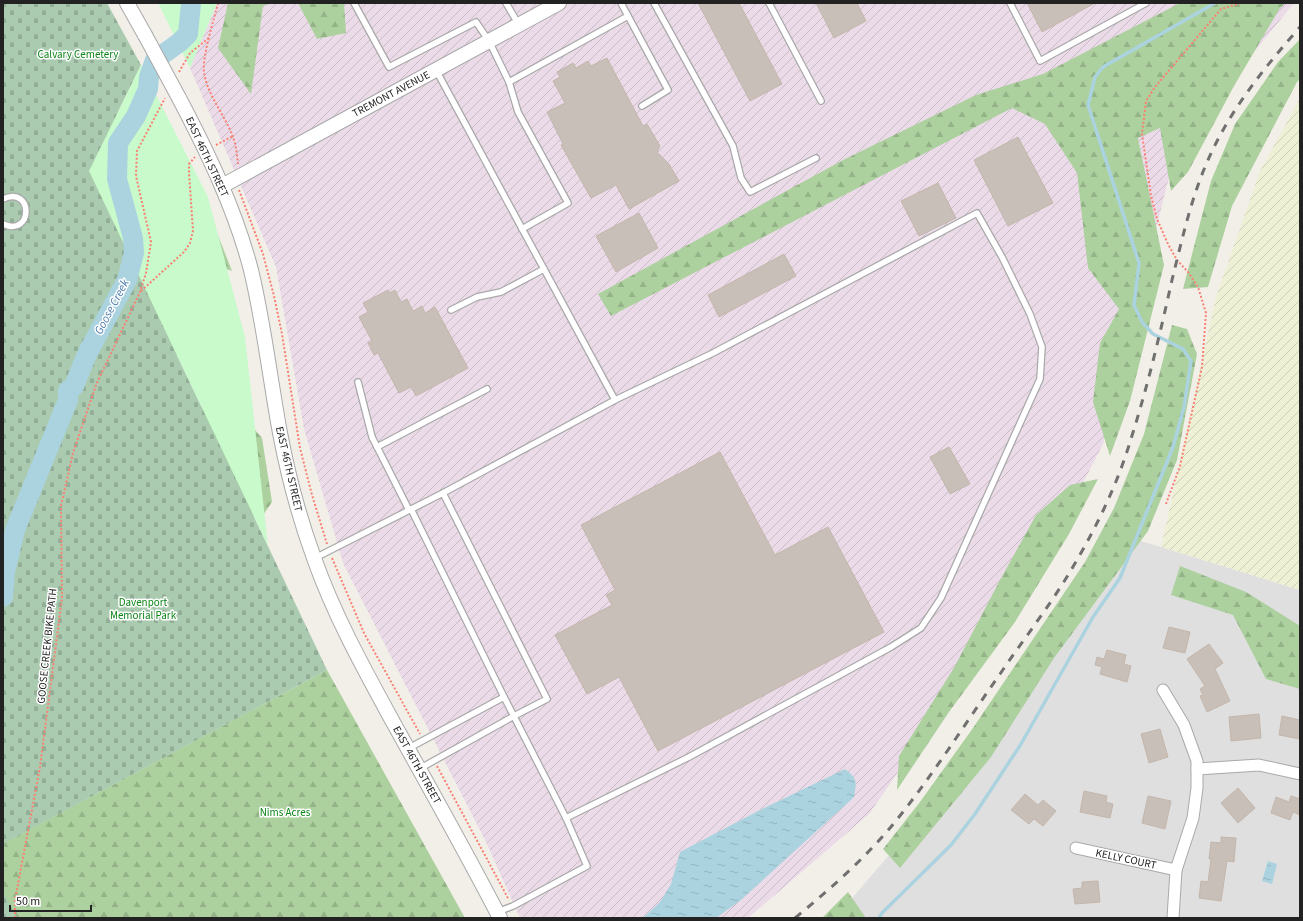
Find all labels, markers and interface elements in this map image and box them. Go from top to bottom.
park label: Calvary Cemetery [38,47,118,62]
street label: TREMONT AVENUE [350,67,433,121]
street label: EAST 46TH STREET [182,114,232,200]
water label: Goose Creek [90,276,134,338]
street label: EAST 46TH STREET [272,425,306,513]
street label: GOOSE CREEK BIKE PATH [33,588,61,704]
park label: Davenport Memorial Park [110,595,177,623]
street label: EAST 46TH STREET [389,723,445,807]
park label: Nims Acres [260,805,311,820]
street label: KELLY COURT [1094,845,1158,873]
scale bar [10,887,91,913]
text: 50 m [16,893,40,910]

